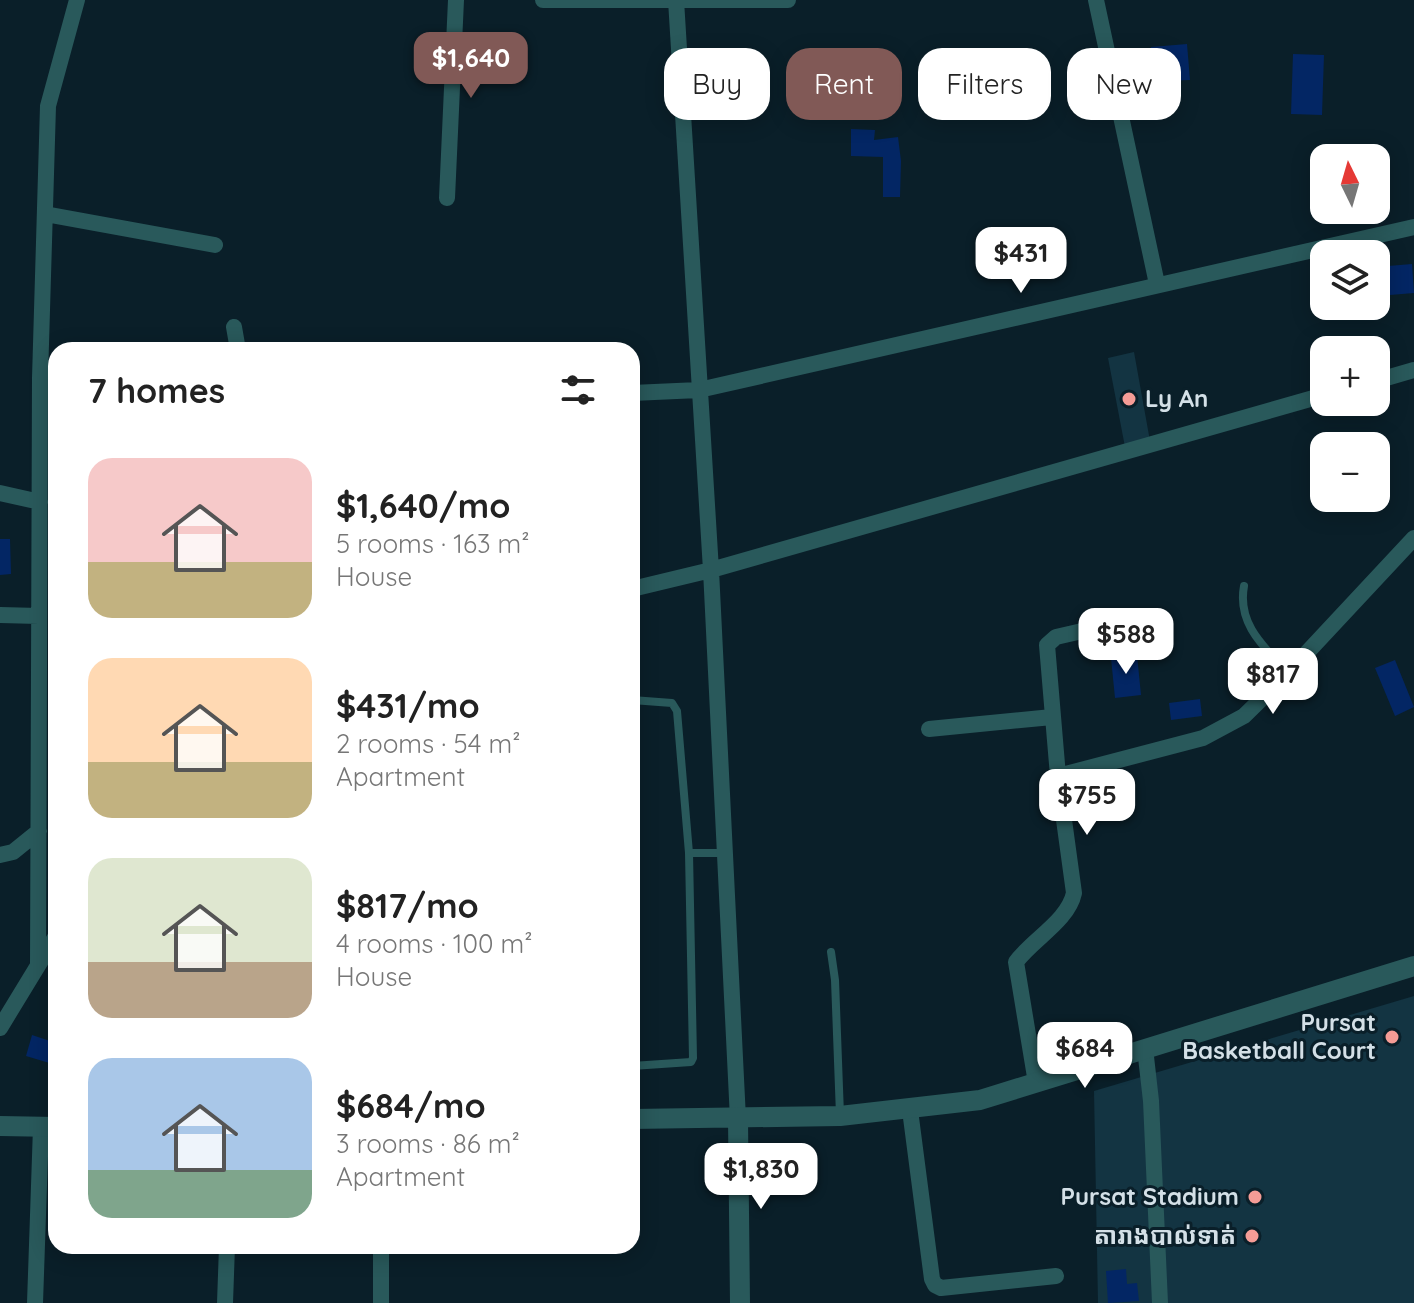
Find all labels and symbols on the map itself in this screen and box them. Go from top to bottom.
pin: $1,640 [406,32,536,100]
north arrow [1310,144,1390,224]
pin: $431 [974,227,1068,295]
place label: Ly An [1145,383,1208,413]
marker: Ly An [1120,390,1138,408]
pin: $588 [1079,608,1173,676]
pin: $817 [1226,648,1320,716]
pin: $755 [1040,769,1134,837]
place label: Pursat Basketball Court [1182,1007,1376,1065]
pin: $684 [1038,1022,1132,1090]
marker: Pursat Basketball Court [1383,1028,1401,1046]
pin: $1,830 [696,1143,826,1211]
place label: Pursat Stadium [1061,1181,1239,1211]
marker: Pursat Stadium [1246,1188,1264,1206]
place label: តារាងបាល់ទាត់ [1094,1220,1236,1250]
marker: តារាងបាល់ទាត់ [1243,1227,1261,1245]

